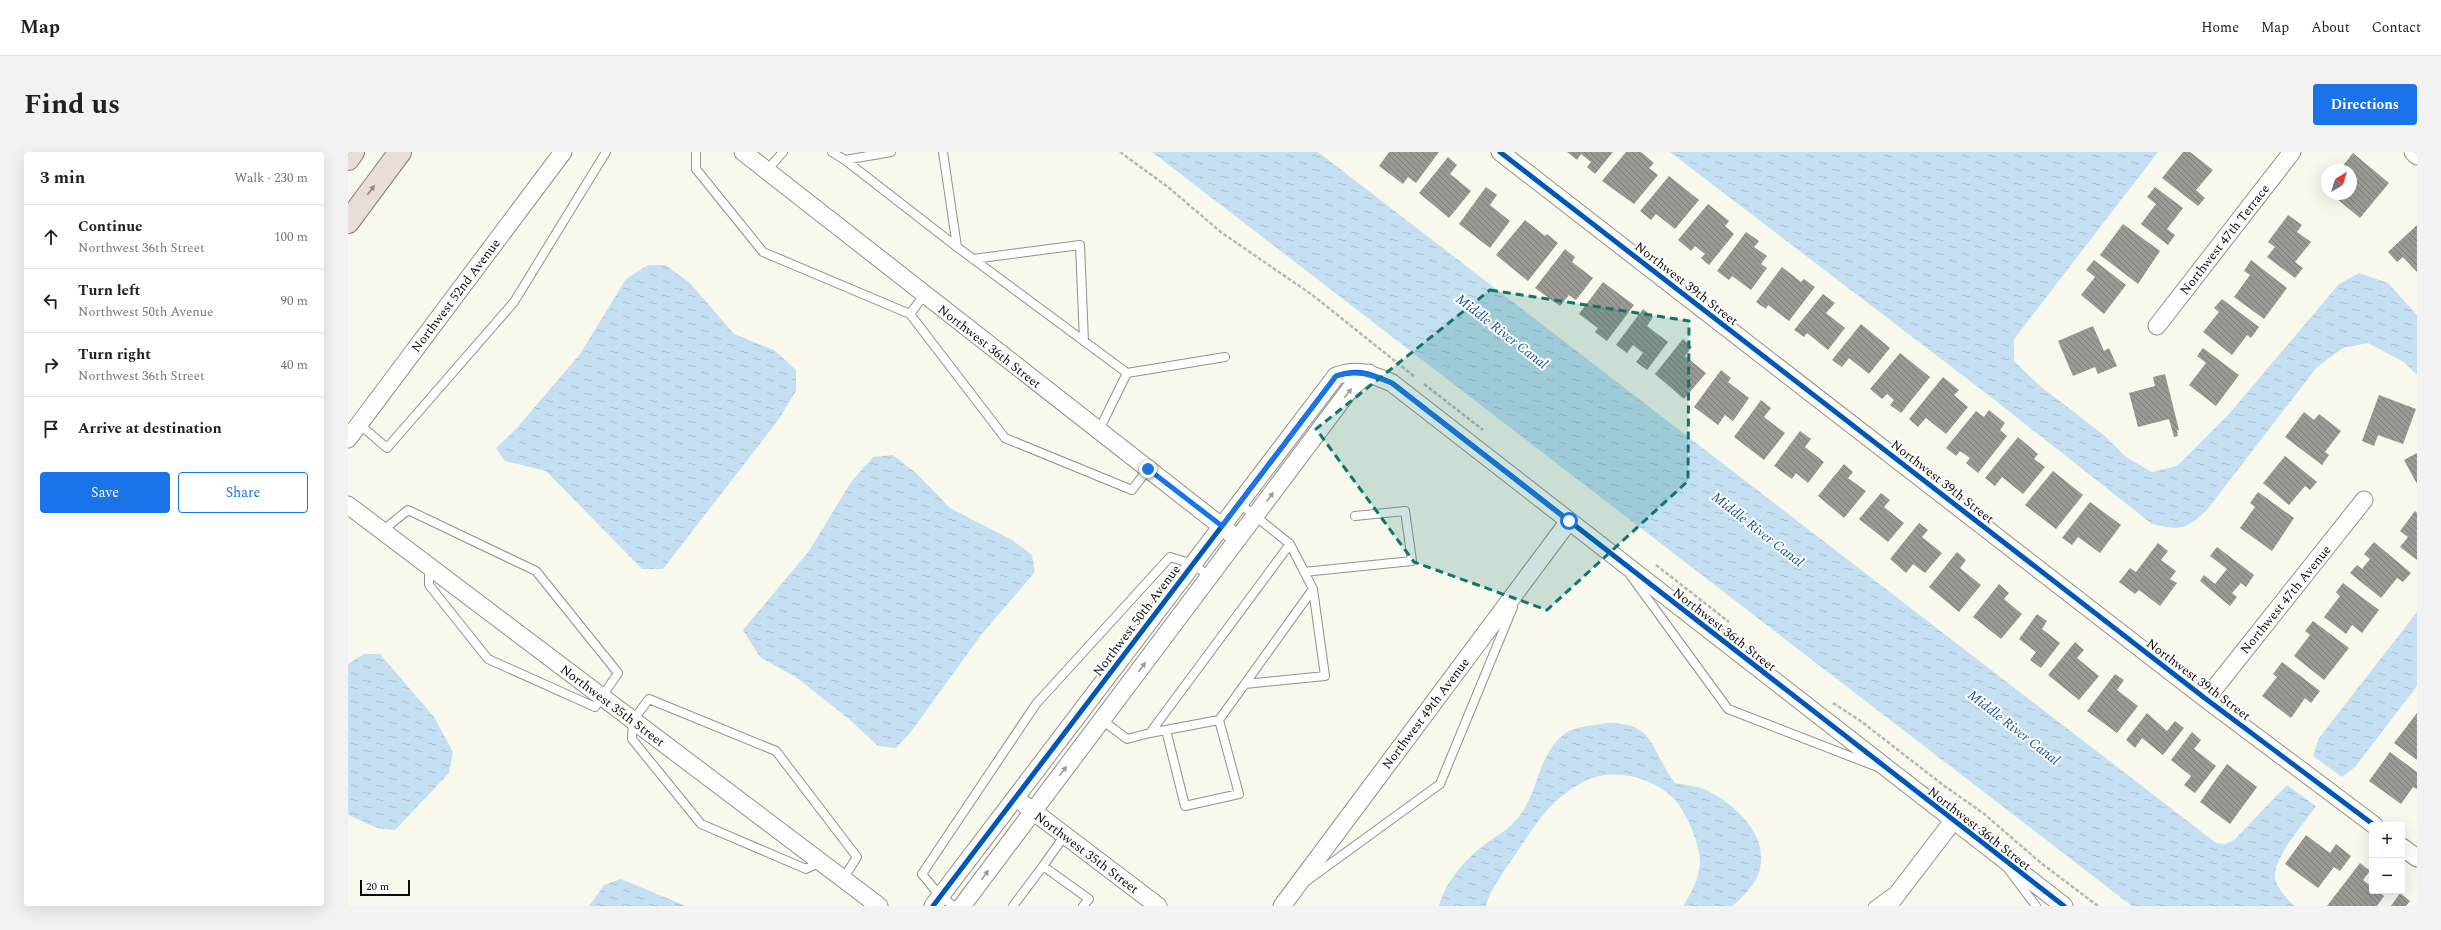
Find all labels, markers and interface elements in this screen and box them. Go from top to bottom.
text: Map [20,13,60,42]
text: Home [2201,17,2239,38]
text: Map [2261,17,2289,38]
text: About [2311,17,2350,38]
text: Contact [2372,17,2421,38]
text: Find us [24,83,120,126]
button: Directions [2313,84,2417,125]
north arrow [2321,164,2357,200]
text: 3 min [40,165,85,191]
text: Walk · 230 m [234,168,308,188]
street label: Northwest 47th Terrace [2175,180,2275,299]
one-way arrow [367,185,376,196]
text: Continue [78,215,143,238]
icon: ahead [40,226,62,248]
text: 100 m [274,227,308,247]
street label: Northwest 52nd Avenue [406,234,505,357]
street label: Northwest 39th Street [1630,237,1743,331]
text: Northwest 36th Street [78,238,205,258]
text: Turn left [78,279,140,302]
water label: Middle River Canal [1451,289,1553,374]
icon: left [40,290,62,312]
text: 90 m [281,291,308,311]
street label: Northwest 36th Street [933,300,1046,394]
text: Northwest 50th Avenue [78,302,213,322]
text: Turn right [78,343,151,366]
icon: right [40,354,62,376]
text: 40 m [281,355,308,375]
text: Northwest 36th Street [78,366,205,386]
one-way arrow [1344,388,1352,399]
text: Arrive at destination [78,417,222,440]
icon: arrive [40,418,62,440]
street label: Northwest 39th Street [1886,435,1999,529]
route end [1139,460,1157,478]
button: Save [40,472,170,513]
button: Share [178,472,308,513]
water label: Middle River Canal [1707,487,1809,572]
one-way arrow [1265,492,1273,502]
route start [1560,512,1578,530]
street label: Northwest 47th Avenue [2235,541,2336,659]
street label: Northwest 50th Avenue [1088,561,1186,681]
street label: Northwest 36th Street [1668,583,1781,677]
street label: Northwest 39th Street [2142,634,2255,726]
street label: Northwest 49th Avenue [1377,654,1475,774]
street label: Northwest 35th Street [556,660,669,752]
one-way arrow [1137,662,1145,672]
water label: Middle River Canal [1963,685,2065,770]
one-way arrow [1059,766,1067,776]
street label: Northwest 36th Street [1923,782,2036,876]
street label: Northwest 35th Street [1030,807,1143,899]
map controls [2369,822,2405,894]
button: + [2369,822,2405,858]
button: − [2369,858,2405,894]
one-way arrow [981,869,990,880]
scale bar [360,878,410,897]
text: 20 m [366,878,389,895]

